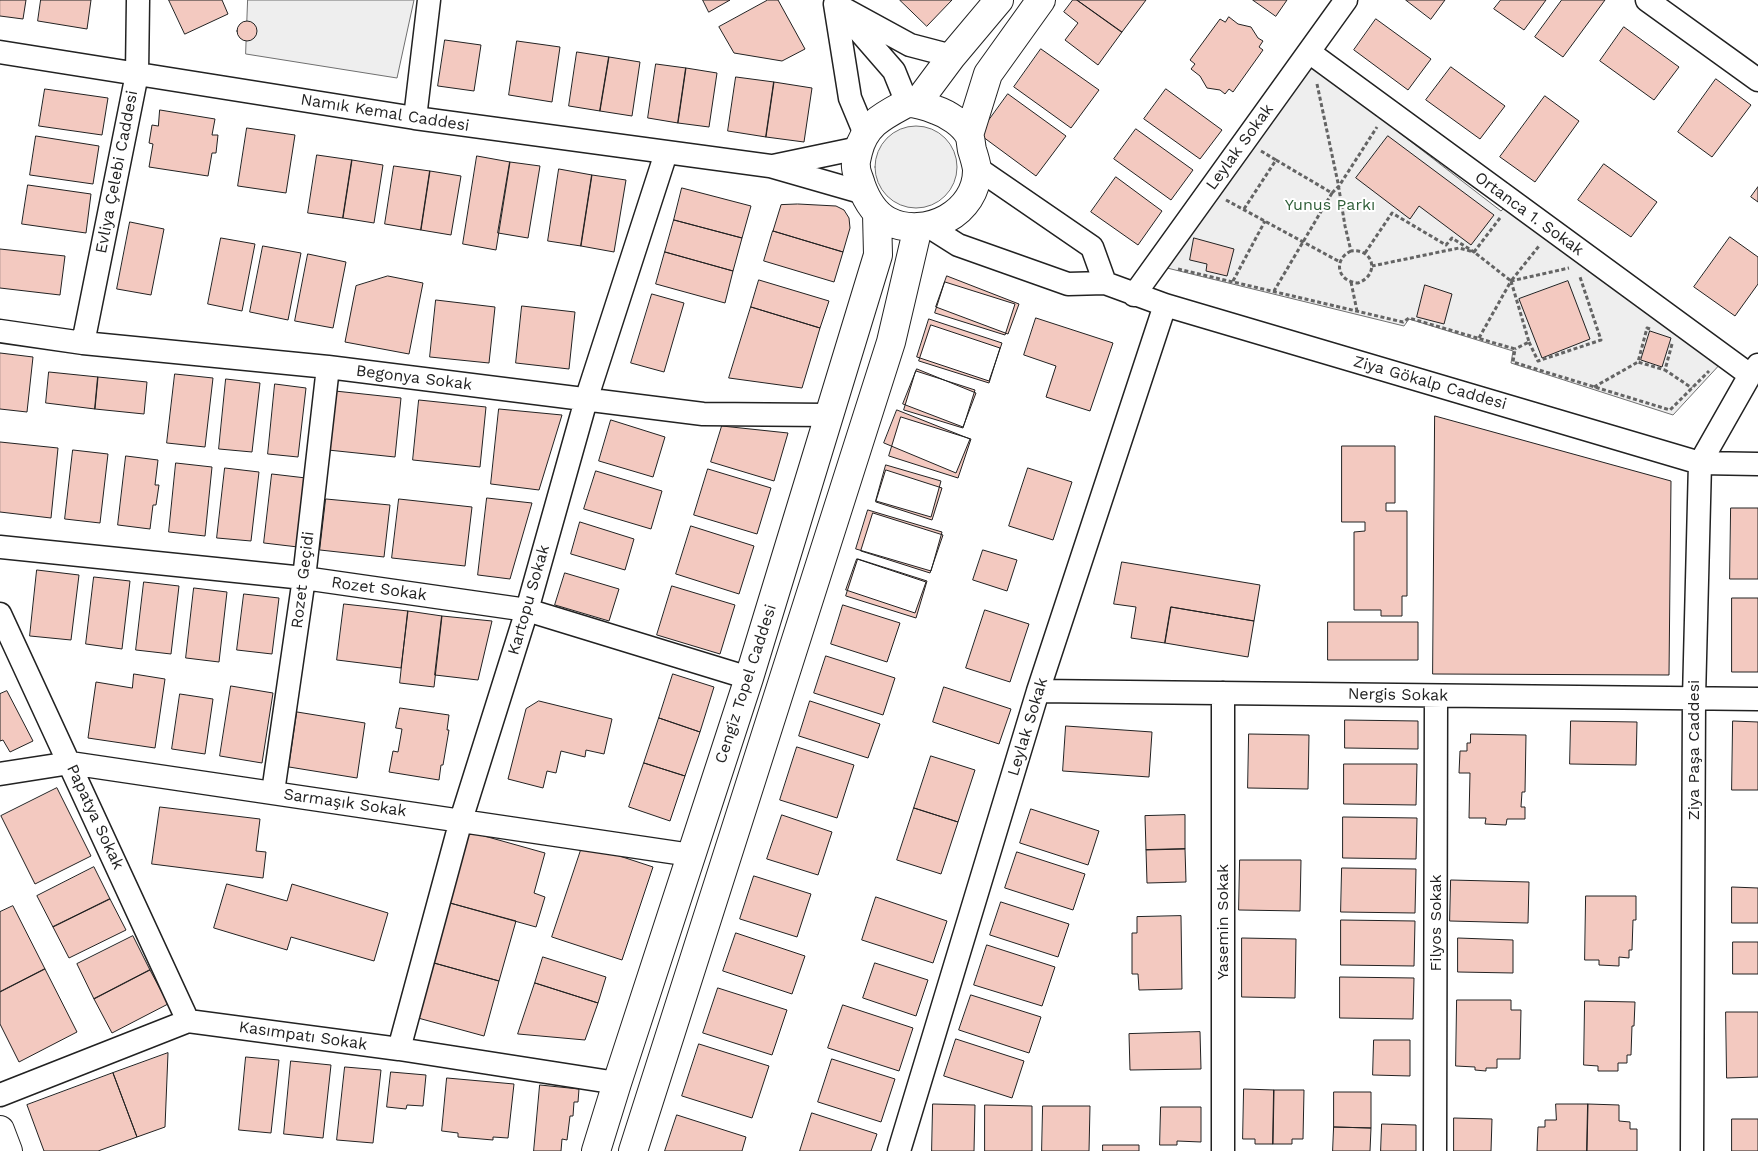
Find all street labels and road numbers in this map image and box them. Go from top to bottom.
street label: Evliya Çelebi Caddesi [92,89,142,255]
street label: Namık Kemal Caddesi [299,90,471,136]
street label: Leylak Sokak [1202,100,1278,194]
street label: Ortanca 1. Sokak [1471,168,1587,260]
street label: Ziya Gökalp Caddesi [1351,352,1509,414]
street label: Begonya Sokak [355,361,473,395]
street label: Rozet Geçidi [288,530,318,630]
street label: Kartopu Sokak [504,543,554,657]
street label: Rozet Sokak [330,573,428,605]
street label: Cengiz Topel Caddesi [711,602,781,766]
street label: Leylak Sokak [1004,676,1052,778]
street label: Ziya Paşa Caddesi [1684,680,1704,820]
street label: Nergis Sokak [1348,685,1448,705]
street label: Papatya Sokak [62,761,128,873]
street label: Sarmaşık Sokak [282,785,408,821]
street label: Yasemin Sokak [1213,864,1233,980]
street label: Filyos Sokak [1426,874,1446,972]
street label: Kasımpatı Sokak [238,1017,368,1055]

